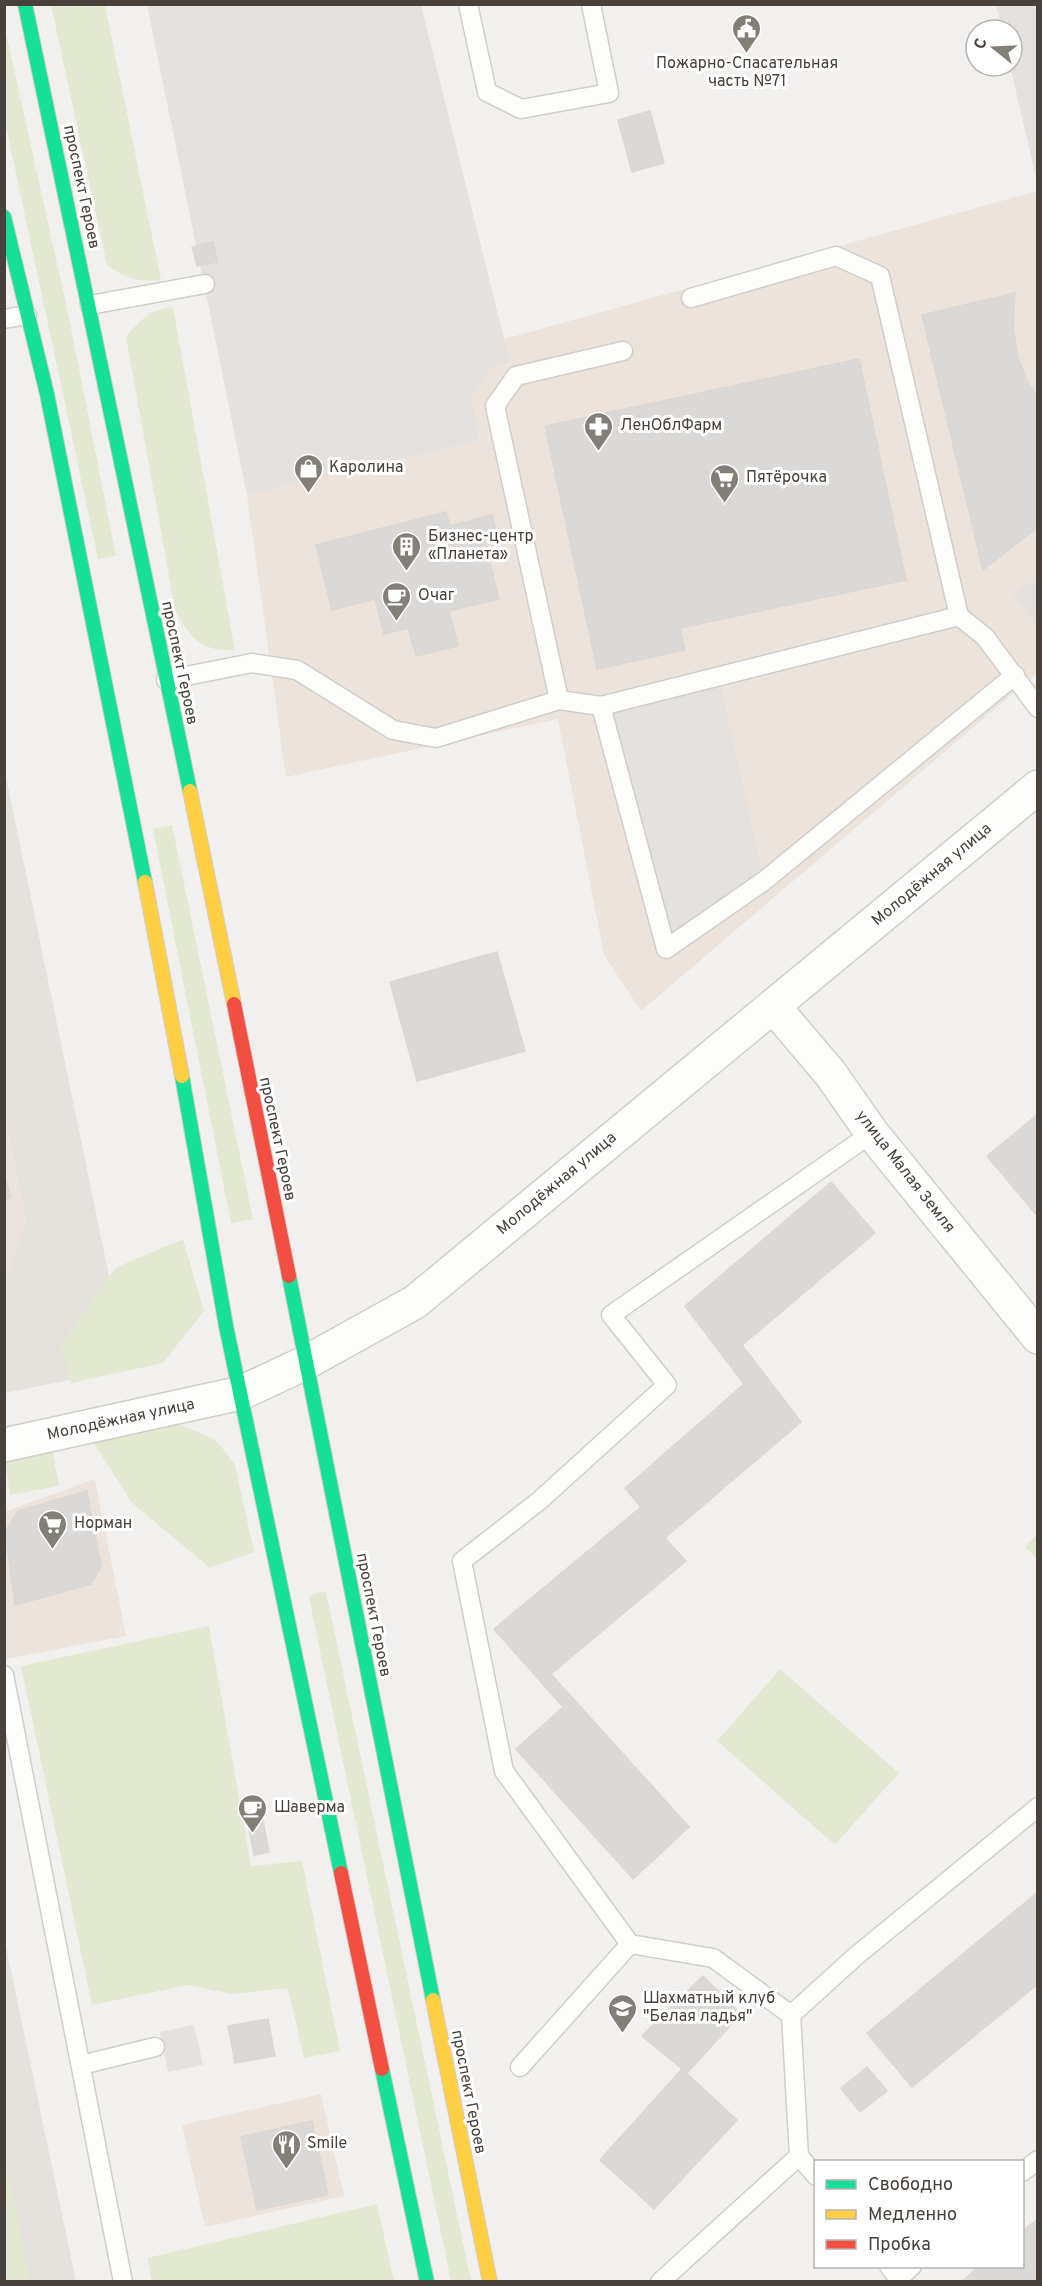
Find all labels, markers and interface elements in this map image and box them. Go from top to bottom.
public building icon: Пожарно-Спасательная часть №71 [731,12,763,54]
north arrow [964,18,1024,78]
text: С [971,36,993,52]
place label: Пожарно-Спасательная часть №71 [656,54,838,92]
street label: проспект Героев [58,123,104,251]
pharmacy icon: ЛенОблФарм [583,410,615,452]
place label: ЛенОблФарм [620,416,722,436]
shop icon: Каролина [292,452,324,494]
place label: Каролина [329,458,403,478]
supermarket icon: Пятёрочка [709,462,741,504]
place label: Пятёрочка [746,468,827,488]
place label: Бизнес-центр «Планета» [428,527,534,565]
building icon: Бизнес-центр «Планета» [391,530,423,572]
cafe icon: Очаг [381,580,413,622]
place label: Очаг [418,586,455,606]
street label: проспект Героев [156,599,202,727]
street label: Молодёжная улица [868,819,996,931]
street label: проспект Героев [254,1075,300,1203]
street label: улица Малая Земля [851,1107,959,1237]
street label: Молодёжная улица [493,1128,621,1240]
street label: Молодёжная улица [45,1395,197,1445]
supermarket icon: Норман [37,1508,69,1550]
place label: Норман [74,1514,132,1534]
street label: проспект Героев [351,1551,395,1679]
cafe icon: Шаверма [237,1792,269,1834]
place label: Шаверма [274,1798,345,1818]
place label: Шахматный клуб "Белая ладья" [643,1989,775,2027]
school or university icon: Шахматный клуб "Белая ладья" [606,1992,638,2034]
street label: проспект Героев [446,2028,490,2156]
restaurant icon: Smile [270,2128,302,2170]
place label: Smile [307,2134,347,2154]
legend [814,2160,1024,2268]
text: Свободно [868,2174,953,2197]
text: Медленно [868,2204,957,2227]
text: Пробка [868,2234,931,2257]

